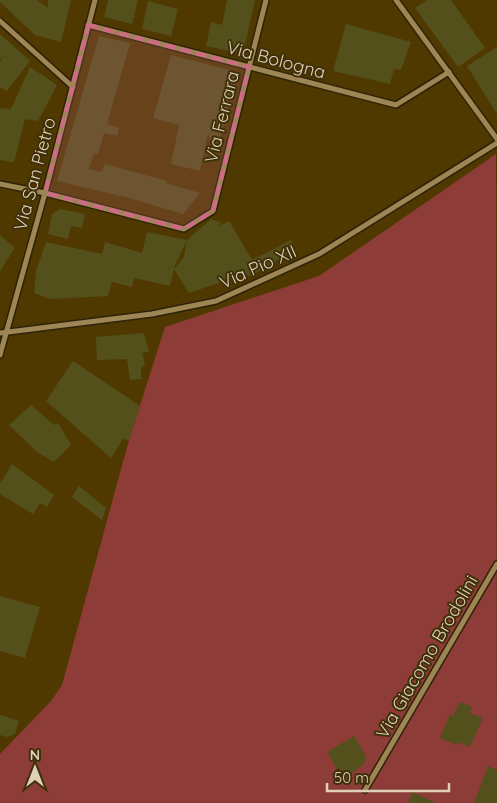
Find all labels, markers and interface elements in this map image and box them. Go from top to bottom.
street label: Via Bologna [224,35,328,84]
street label: Via Ferrara [199,69,244,165]
street label: Via San Pietro [8,115,61,233]
street label: Via Pio XII [216,239,300,294]
street label: Via Giacomo Brodolini [370,571,483,742]
north arrow [10,743,60,793]
text: N [30,746,40,764]
scale bar [327,760,450,792]
text: 50 m [334,768,369,787]

